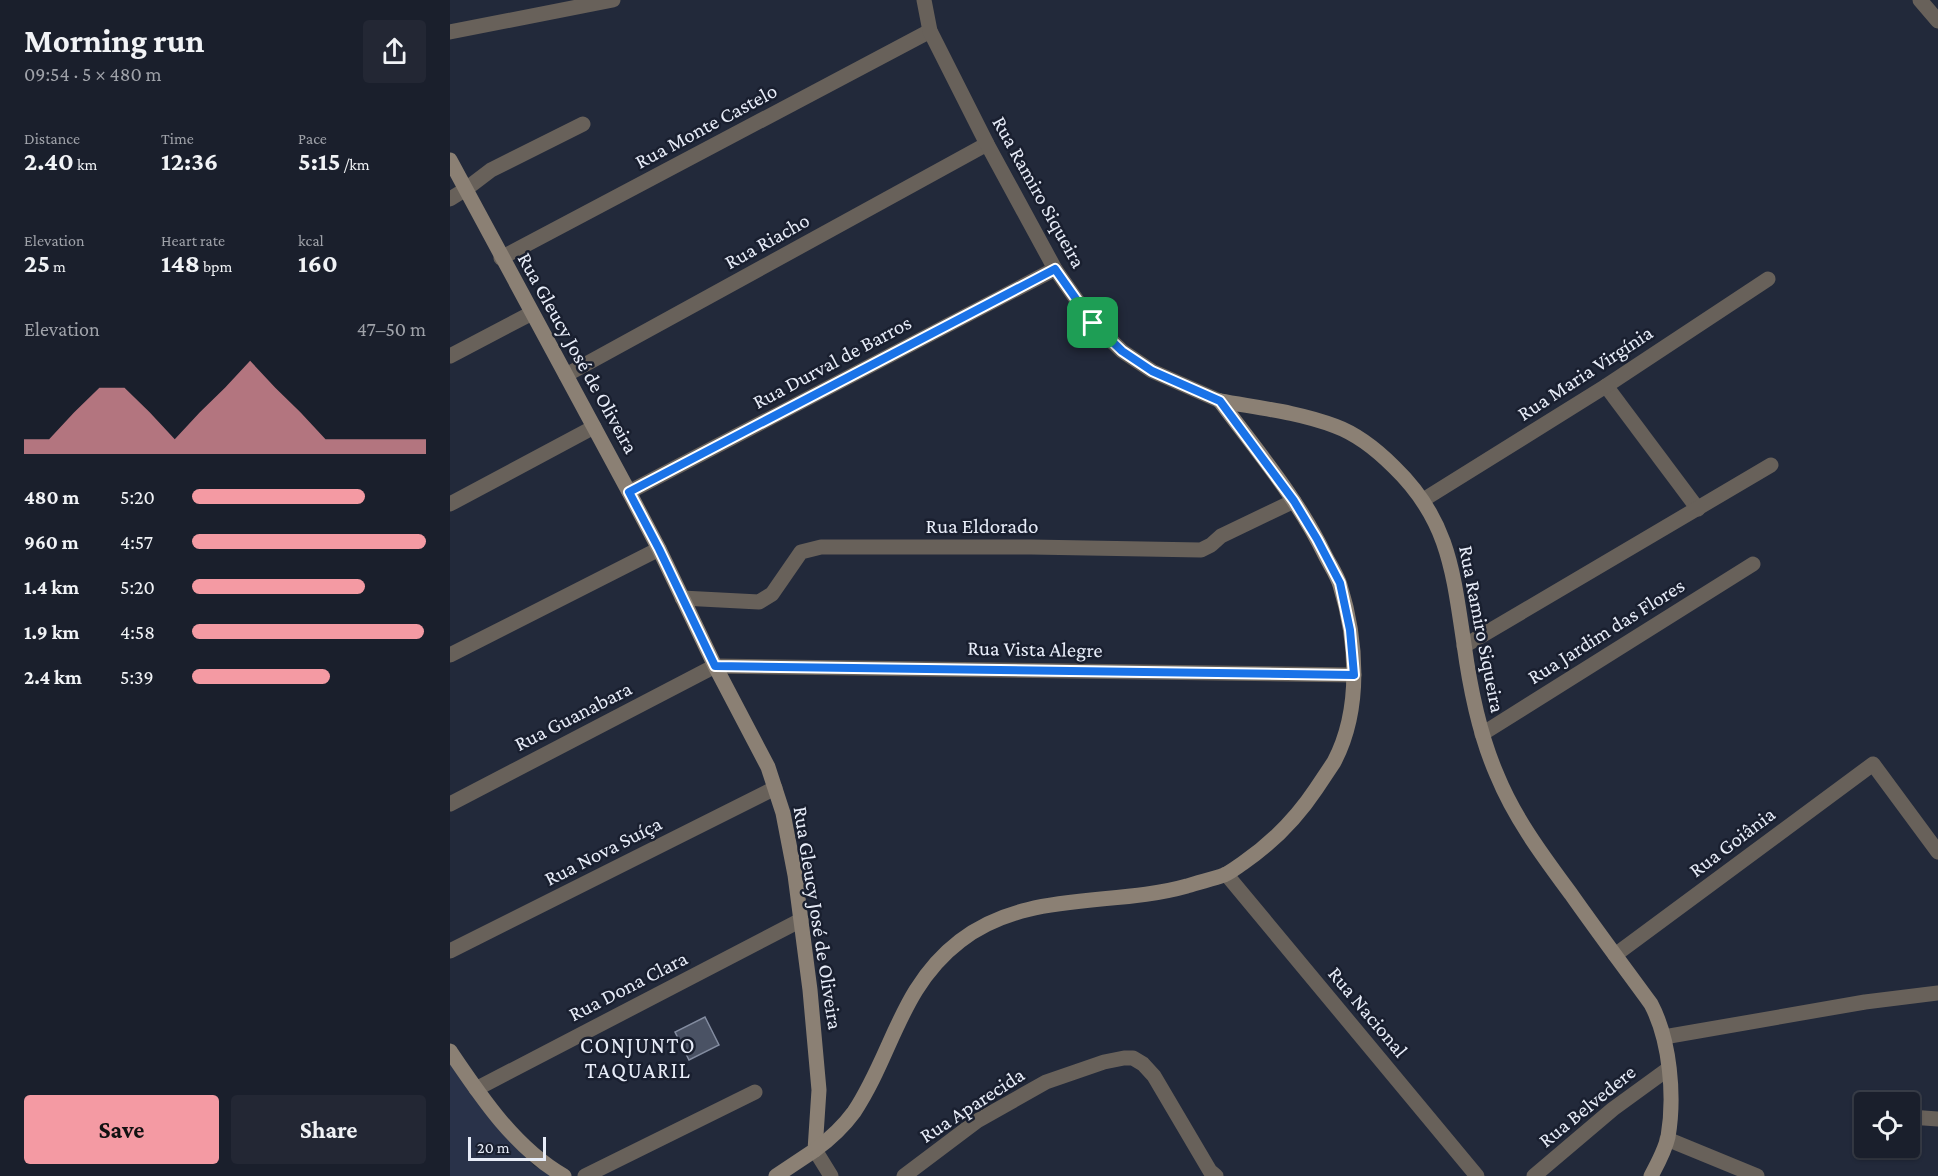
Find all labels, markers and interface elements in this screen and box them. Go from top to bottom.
button: share [363,20,426,83]
text: Morning run [24,22,205,59]
text: 09:54 · 5 × 480 m [24,63,162,85]
street label: Rua Monte Castelo [631,78,781,174]
street label: Rua Ramiro Siqueira [987,112,1091,272]
text: Distance [24,130,80,147]
text: Time [161,130,194,147]
text: Pace [298,130,327,147]
text: 2.40 [24,147,74,176]
text: 12:36 [161,147,218,176]
text: 5:15 [298,147,340,176]
text: km [74,156,97,173]
text: /km [340,156,370,173]
street label: Rua Riacho [720,208,814,274]
text: Elevation [24,232,85,249]
text: Heart rate [161,232,225,249]
text: kcal [298,232,324,249]
street label: Rua Gleucy José de Oliveira [513,248,643,458]
text: 25 [24,249,50,278]
text: 148 [161,249,200,278]
text: 160 [298,249,338,278]
text: m [50,258,66,275]
text: bpm [200,258,232,275]
pin [1067,297,1118,348]
icon: arrive [1076,306,1109,339]
street label: Rua Durval de Barros [749,310,915,414]
text: Elevation [24,318,100,340]
text: 47–50 m [357,318,426,340]
street label: Rua Maria Virgínia [1513,320,1657,426]
text: 480 m [24,486,79,508]
text: 5:20 [120,486,155,508]
street label: Rua Eldorado [926,514,1038,538]
text: 960 m [24,531,79,553]
text: 4:57 [120,531,153,553]
street label: Rua Ramiro Siqueira [1454,543,1510,715]
street label: Rua Jardim das Flores [1523,573,1689,689]
text: 1.4 km [24,576,79,598]
text: 5:20 [120,576,155,598]
text: 1.9 km [24,621,79,643]
text: 4:58 [120,621,155,643]
street label: Rua Vista Alegre [967,636,1103,662]
text: 2.4 km [24,666,82,688]
text: 5:39 [120,666,154,688]
street label: Rua Guanabara [510,676,636,756]
street label: Rua Goiânia [1684,802,1780,882]
street label: Rua Gleucy José de Oliveira [788,804,848,1032]
street label: Rua Nova Suíça [540,811,666,891]
street label: Rua Dona Clara [565,946,692,1026]
street label: Rua Nacional [1323,962,1413,1062]
district label: CONJUNTO TAQUARIL [580,1033,696,1083]
street label: Rua Belvedere [1534,1060,1640,1152]
street label: Rua Aparecida [915,1062,1029,1148]
map controls [1854,1092,1920,1158]
button: locate [1854,1092,1920,1158]
button: Save [24,1095,219,1164]
button: Share [231,1095,426,1164]
scale bar [468,1134,546,1162]
text: 20 m [477,1139,510,1156]

